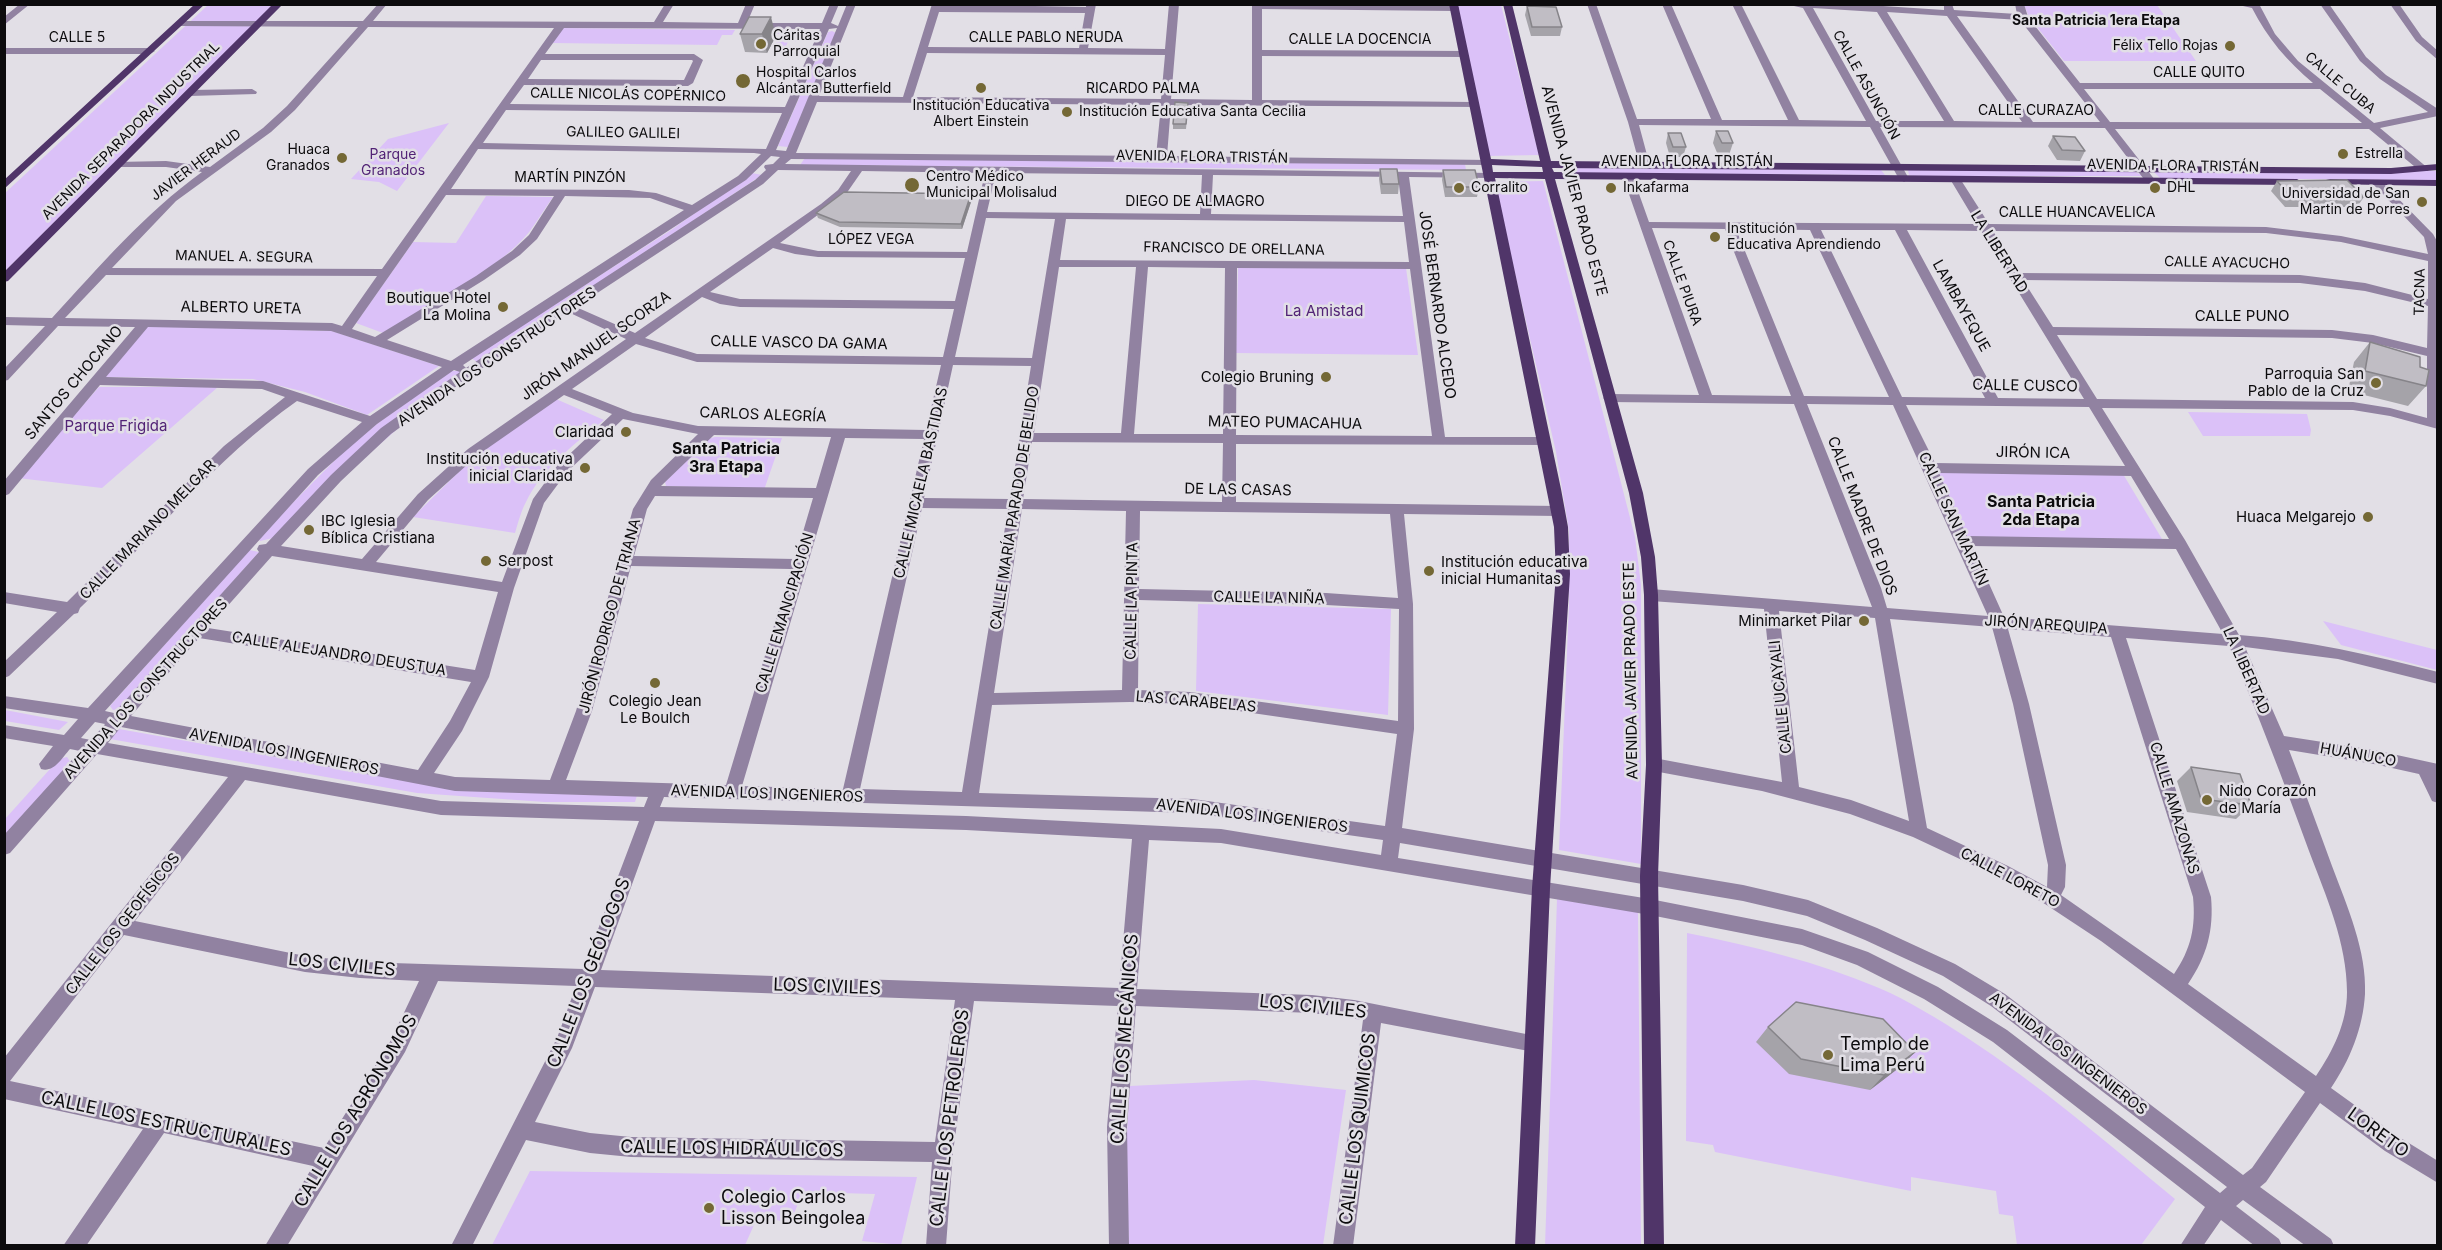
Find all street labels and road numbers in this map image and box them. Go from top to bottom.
street label: CALLE ASUNCIÓN [1829,27,1903,143]
street label: CALLE 5 [49,30,105,46]
street label: CALLE PABLO NERUDA [969,30,1123,46]
street label: CALLE LA DOCENCIA [1289,32,1431,48]
street label: AVENIDA SEPARADORA INDUSTRIAL [39,39,223,223]
street label: CALLE CUBA [2301,49,2379,117]
street label: CALLE QUITO [2153,65,2245,81]
street label: RICARDO PALMA [1086,81,1200,97]
street label: AVENIDA JAVIER PRADO ESTE [1537,84,1611,298]
street label: CALLE NICOLÁS COPÉRNICO [530,85,726,105]
street label: CALLE CURAZAO [1978,103,2094,119]
street label: GALILEO GALILEI [566,124,680,142]
street label: JAVIER HERAUD [147,126,245,204]
street label: AVENIDA FLORA TRISTÁN [1116,147,1288,167]
street label: AVENIDA FLORA TRISTÁN [1601,154,1773,170]
street label: AVENIDA FLORA TRISTÁN [2087,156,2259,176]
street label: MARTÍN PINZÓN [514,170,626,186]
street label: DIEGO DE ALMAGRO [1125,194,1265,210]
street label: CALLE HUANCAVELICA [1999,205,2155,221]
street label: LA LIBERTAD [1967,208,2031,296]
street label: JOSÉ BERNARDO ALCEDO [1415,210,1459,400]
street label: LÓPEZ VEGA [828,232,914,248]
street label: CALLE PIURA [1659,238,1705,328]
street label: FRANCISCO DE ORELLANA [1143,239,1325,259]
street label: MANUEL A. SEGURA [175,247,313,267]
street label: CALLE AYACUCHO [2164,254,2290,272]
street label: LAMBAYEQUE [1928,257,1994,355]
street label: TACNA [2411,268,2429,316]
street label: AVENIDA LOS CONSTRUCTORES [394,284,600,430]
street label: JIRÓN MANUEL SCORZA [518,287,674,405]
street label: ALBERTO URETA [180,298,302,318]
street label: CALLE PUNO [2195,307,2289,325]
street label: SANTOS CHOCANO [21,322,127,444]
street label: CALLE VASCO DA GAMA [710,332,888,354]
street label: CALLE CUSCO [1972,376,2078,396]
street label: CALLE MARÍA PARADO DE BELIDO [987,385,1043,631]
street label: CALLE MICAELA BASTIDAS [890,386,952,580]
street label: CARLOS ALEGRÍA [699,404,827,426]
street label: MATEO PUMACAHUA [1208,413,1362,433]
street label: CALLE MADRE DE DIOS [1823,434,1901,598]
street label: JIRÓN ICA [1996,443,2070,463]
street label: CALLE SAN MARTÍN [1914,449,1992,589]
street label: CALLE MARIANO MELGAR [76,456,220,604]
street label: DE LAS CASAS [1184,480,1292,500]
street label: JIRÓN RODRIGO DE TRIANA [575,517,645,715]
street label: CALLE EMANCIPACIÓN [752,531,818,695]
street label: CALLE LA PINTA [1122,542,1142,660]
street label: AVENIDA JAVIER PRADO ESTE [1620,562,1642,780]
street label: CALLE LA NIÑA [1213,588,1325,608]
street label: AVENIDA LOS CONSTRUCTORES [60,595,232,783]
street label: JIRÓN AREQUIPA [1984,612,2108,638]
street label: LA LIBERTAD [2219,625,2273,717]
street label: CALLE ALEJANDRO DEUSTUA [231,628,447,680]
street label: CALLE UCAYALI [1766,639,1796,755]
street label: LAS CARABELAS [1135,688,1257,716]
street label: AVENIDA LOS INGENIEROS [188,725,380,779]
street label: HUÁNUCO [2318,739,2398,771]
street label: CALLE AMAZONAS [2145,740,2203,876]
street label: AVENIDA LOS INGENIEROS [670,782,864,806]
street label: AVENIDA LOS INGENIEROS [1155,795,1349,837]
street label: CALLE LORETO [1957,844,2063,912]
street label: CALLE LOS GEOFÍSICOS [62,850,184,998]
street label: CALLE LOS GEÓLOGOS [543,875,635,1071]
street label: CALLE LOS MECÁNICOS [1107,933,1143,1145]
street label: LOS CIVILES [287,949,397,981]
street label: LOS CIVILES [773,974,881,1000]
street label: AVENIDA LOS INGENIEROS [1986,989,2150,1119]
street label: LOS CIVILES [1258,991,1368,1023]
street label: CALLE LOS PETROLEROS [926,1008,974,1228]
street label: CALLE LOS AGRÓNOMOS [290,1011,422,1211]
street label: CALLE LOS QUIMICOS [1336,1032,1380,1226]
street label: CALLE LOS ESTRUCTURALES [39,1087,293,1161]
street label: LORETO [2343,1103,2413,1163]
street label: CALLE LOS HIDRÁULICOS [620,1136,844,1162]

